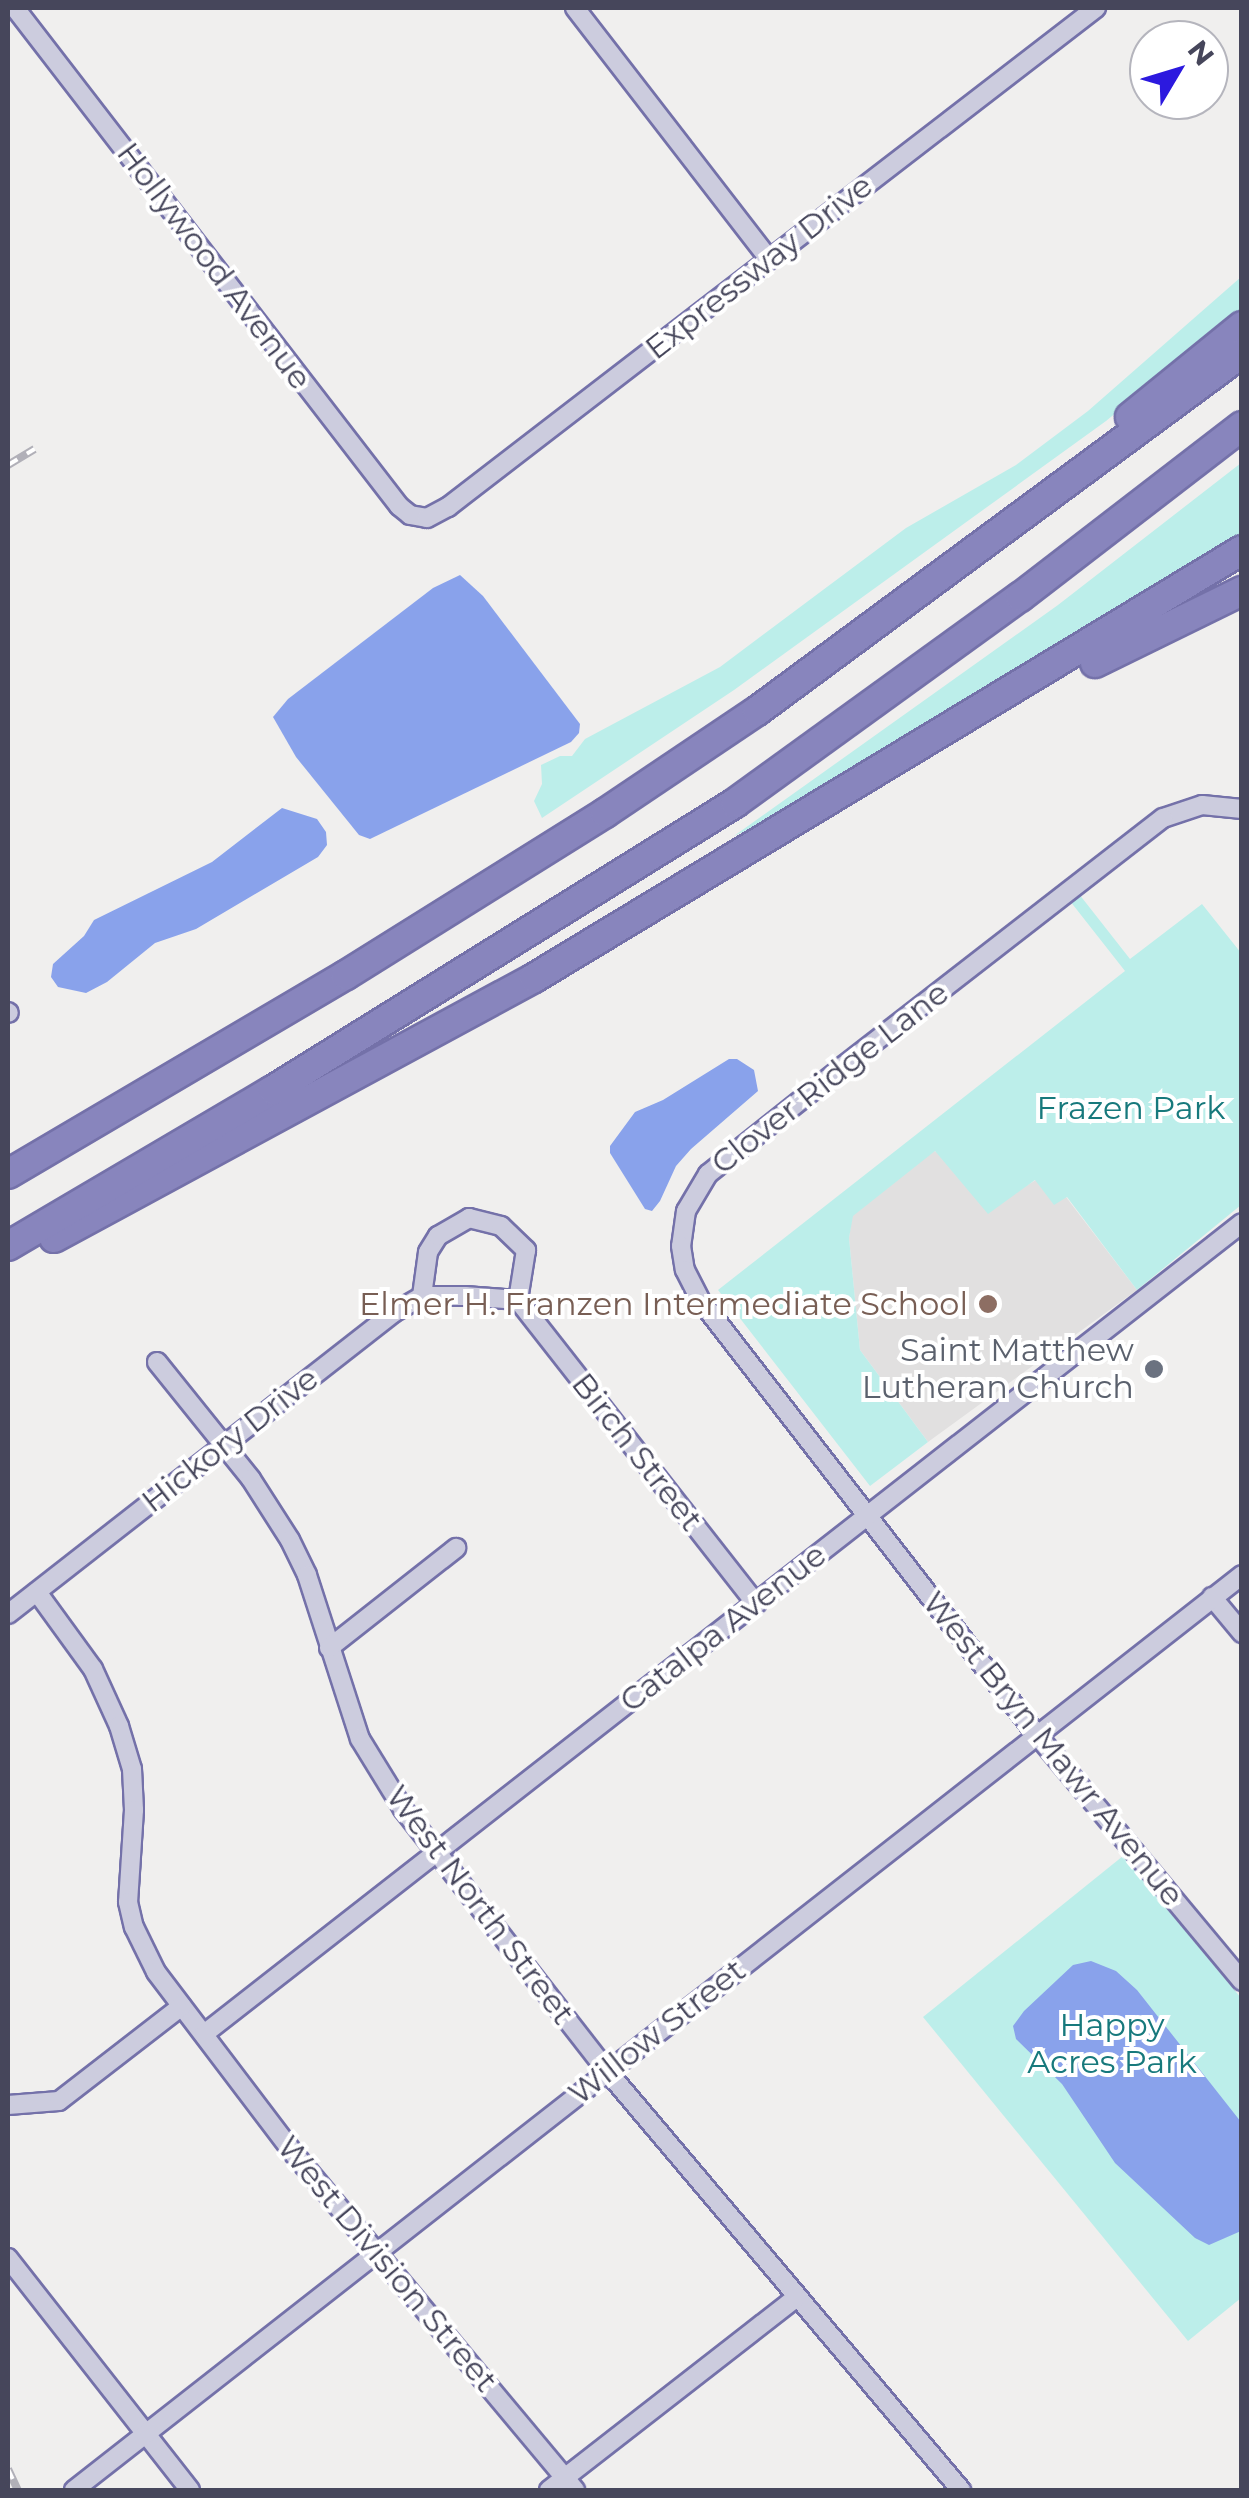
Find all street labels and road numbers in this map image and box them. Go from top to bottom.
street label: Hollywood Avenue [109,135,319,397]
street label: Expressway Drive [638,166,880,368]
street label: Clover Ridge Lane [704,974,956,1182]
street label: Hickory Drive [134,1359,326,1521]
street label: Birch Street [563,1365,711,1539]
street label: Catalpa Avenue [612,1536,834,1720]
street label: West Bryn Mawr Avenue [914,1584,1192,1914]
street label: West North Street [378,1778,582,2032]
street label: Willow Street [561,1951,753,2113]
street label: West Division Street [269,2128,505,2400]

